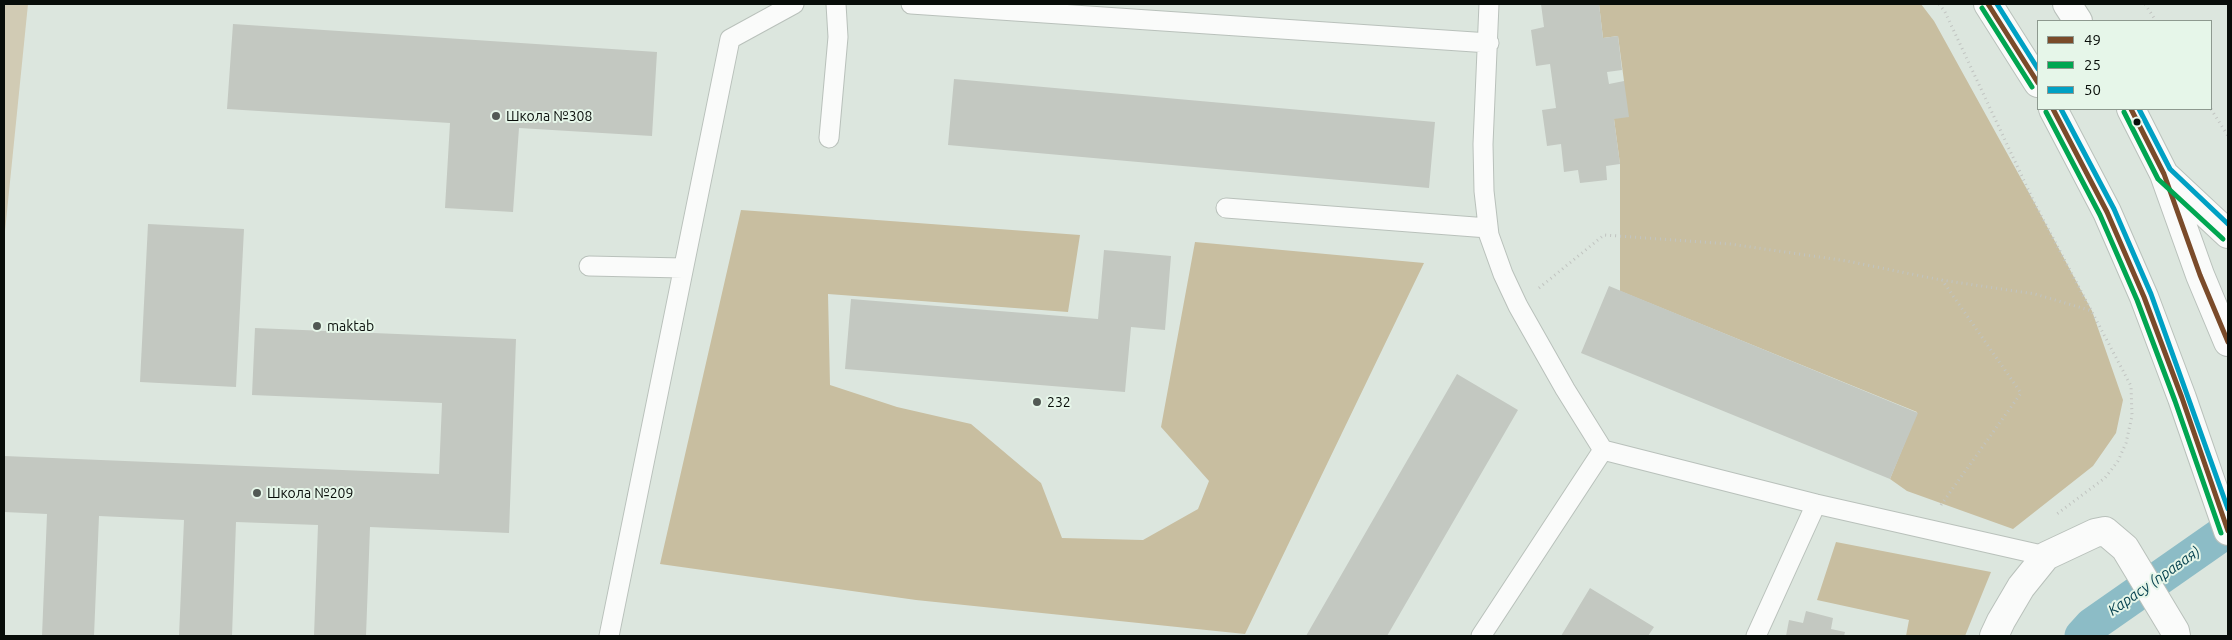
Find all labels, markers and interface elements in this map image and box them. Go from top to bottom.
legend [2037,20,2212,110]
text: 49 [2084,31,2101,48]
text: 25 [2084,56,2101,73]
text: 50 [2084,81,2101,98]
place label: Школа №308 [506,108,592,124]
marker: Школа №308 [490,110,502,122]
unlabelled marker [2132,117,2142,127]
place label: maktab [327,318,374,334]
marker: maktab [311,320,323,332]
place label: 232 [1047,394,1071,410]
marker: 232 [1031,396,1043,408]
place label: Школа №209 [267,485,353,501]
marker: Школа №209 [251,487,263,499]
water label: Карасу (правая) [2104,543,2204,619]

